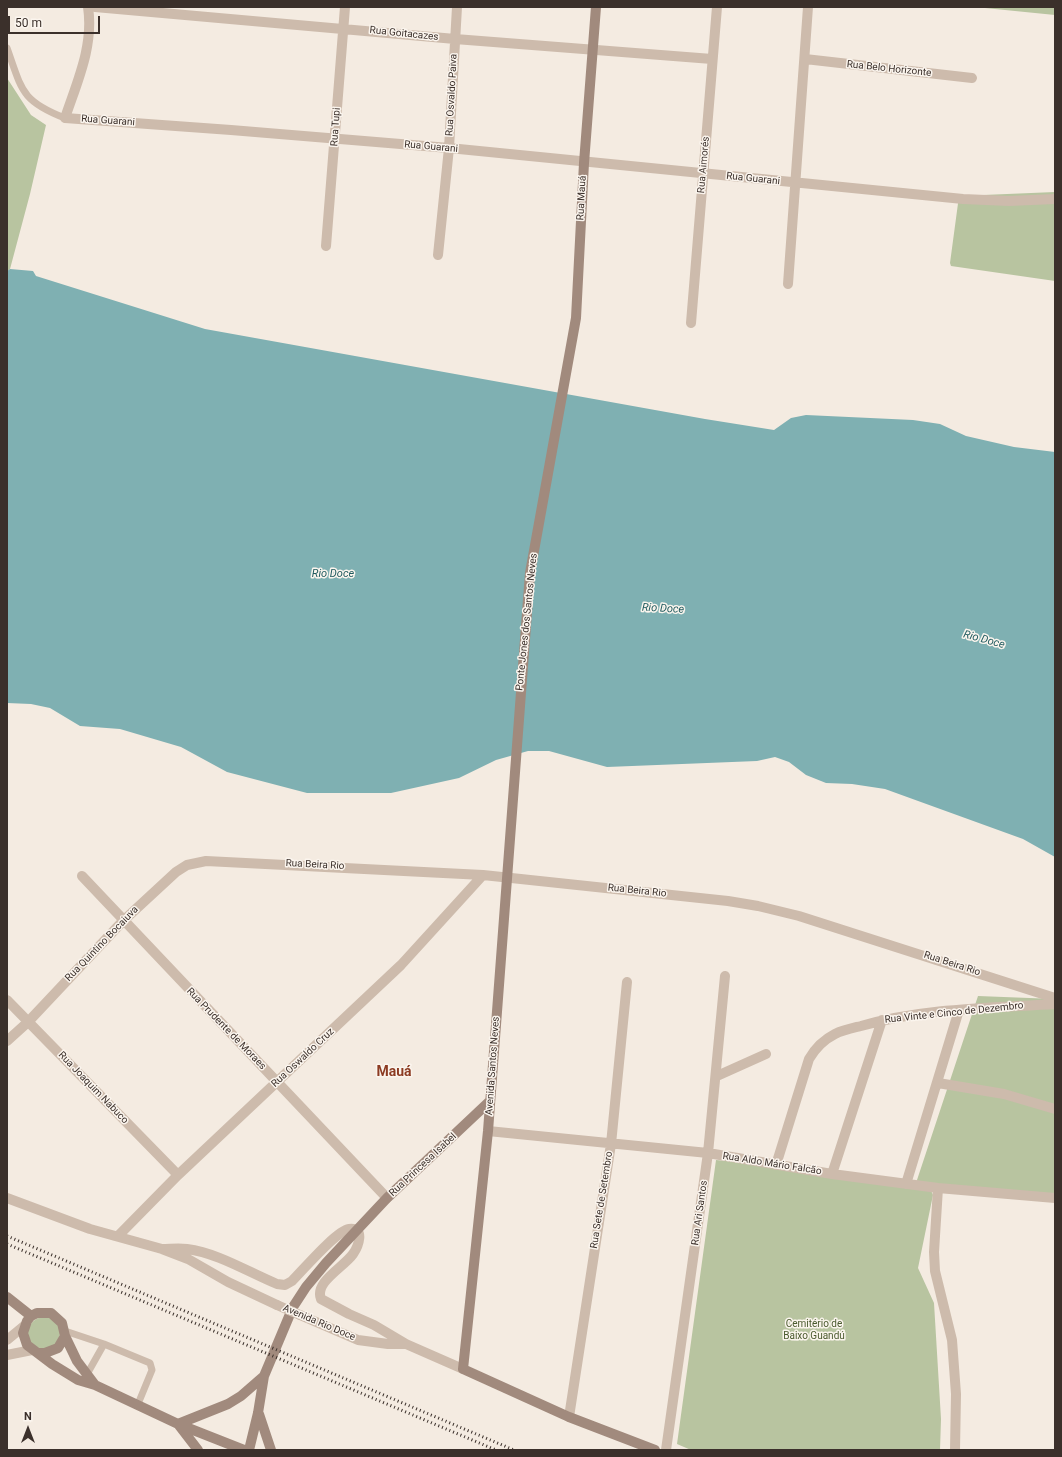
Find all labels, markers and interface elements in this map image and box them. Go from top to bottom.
scale bar [10,8,102,34]
text: 50 m [15,16,42,30]
street label: Rua Goitacazes [369,24,439,44]
street label: Rua Osvaldo Paiva [444,54,460,136]
street label: Rua Belo Horizonte [846,59,932,79]
street label: Rua Tupi [329,107,343,147]
street label: Rua Guarani [81,113,135,129]
street label: Rua Aimorés [696,136,712,194]
street label: Rua Guarani [404,139,458,155]
street label: Rua Guarani [726,170,780,188]
street label: Rua Mauá [575,175,589,221]
street label: Ponte Jones dos Santos Neves [514,553,540,691]
water label: Rio Doce [312,567,354,581]
water label: Rio Doce [642,601,684,617]
water label: Rio Doce [962,628,1006,652]
street label: Rua Beira Rio [285,857,345,873]
street label: Rua Beira Rio [607,882,667,900]
street label: Rua Quintino Bocaiuva [63,904,141,984]
street label: Rua Beira Rio [922,949,982,979]
street label: Rua Prudente de Moraes [184,986,268,1072]
street label: Rua Vinte e Cinco de Dezembro [884,1000,1024,1026]
street label: Avenida Santos Neves [484,1016,502,1116]
street label: Rua Oswaldo Cruz [269,1026,337,1090]
street label: Rua Joaquim Nabuco [55,1049,131,1127]
district label: Mauá [376,1064,412,1080]
street label: Rua Princesa Isabel [387,1131,459,1199]
street label: Rua Sete de Setembro [588,1150,616,1250]
street label: Rua Aldo Mário Falcão [722,1150,822,1178]
street label: Rua Ari Santos [690,1180,710,1246]
street label: Avenida Rio Doce [281,1302,357,1344]
park label: Cemitério de Baixo Guandú [783,1318,845,1342]
north arrow [8,1409,48,1449]
text: N [24,1410,32,1423]

